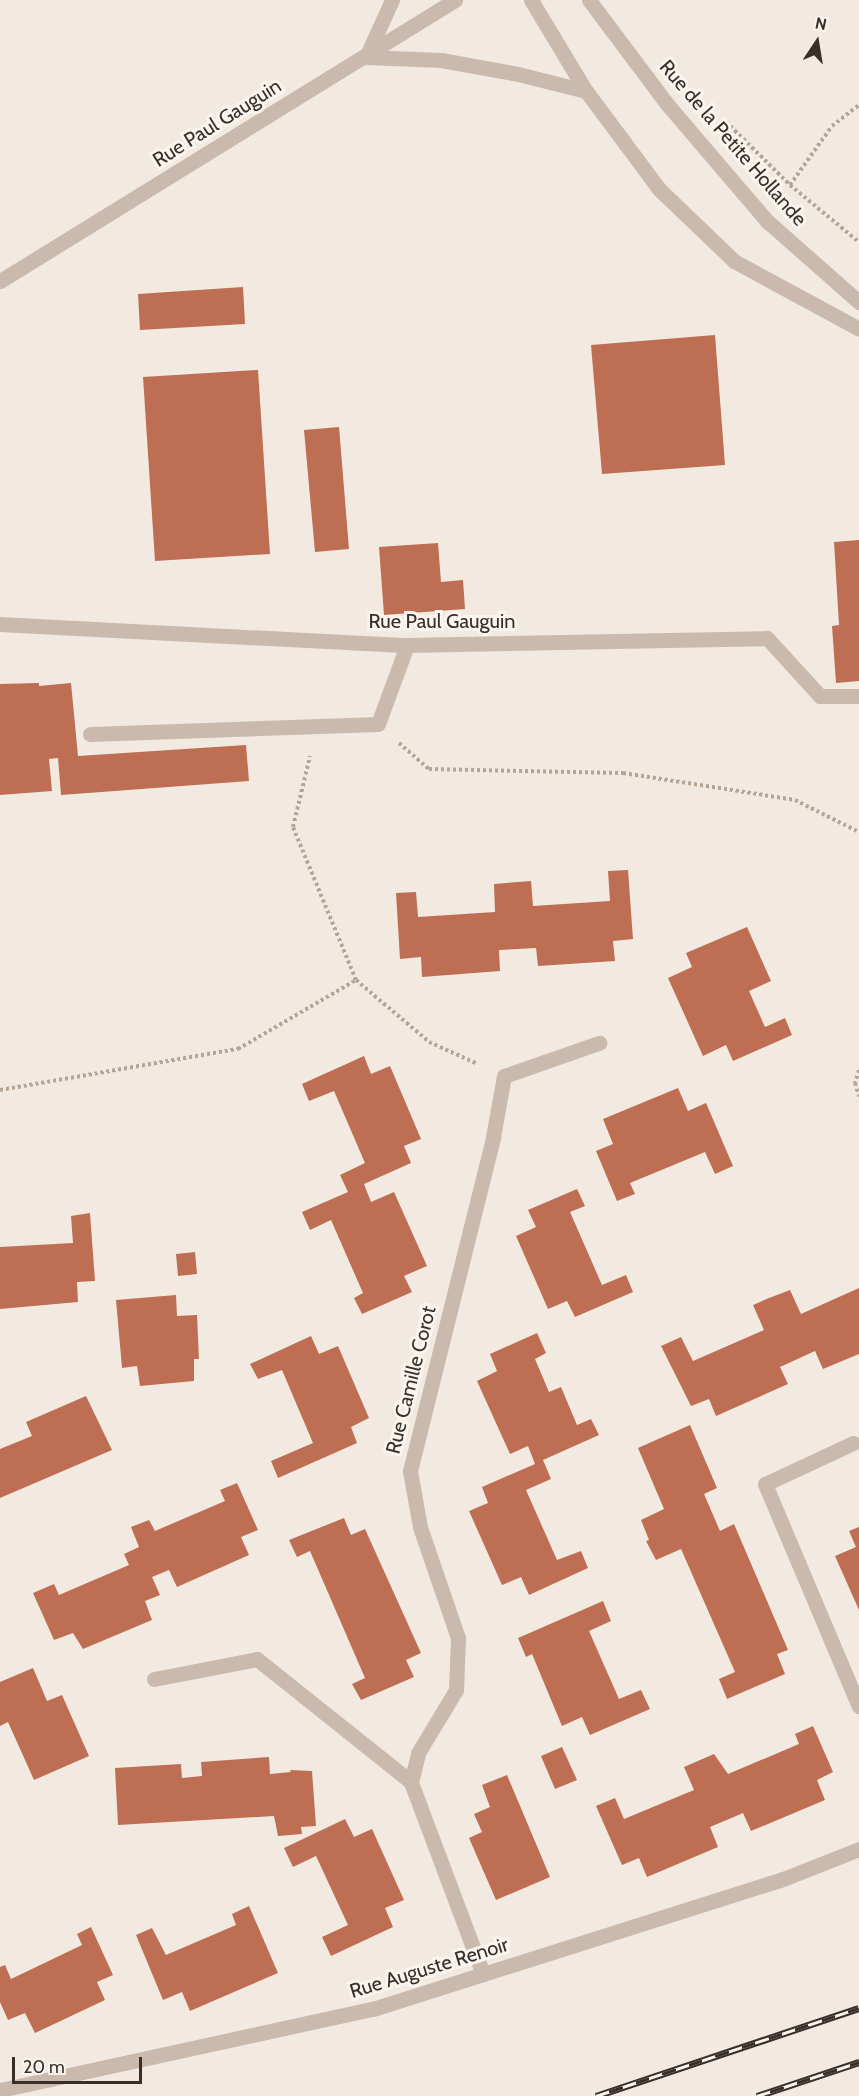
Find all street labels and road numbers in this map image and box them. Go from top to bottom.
street label: Rue de la Petite Hollande [654,55,812,231]
street label: Rue Paul Gauguin [148,74,286,172]
street label: Rue Paul Gauguin [369,609,515,633]
street label: Rue Camille Corot [381,1304,441,1456]
street label: Rue Auguste Renoir [347,1932,511,2004]

